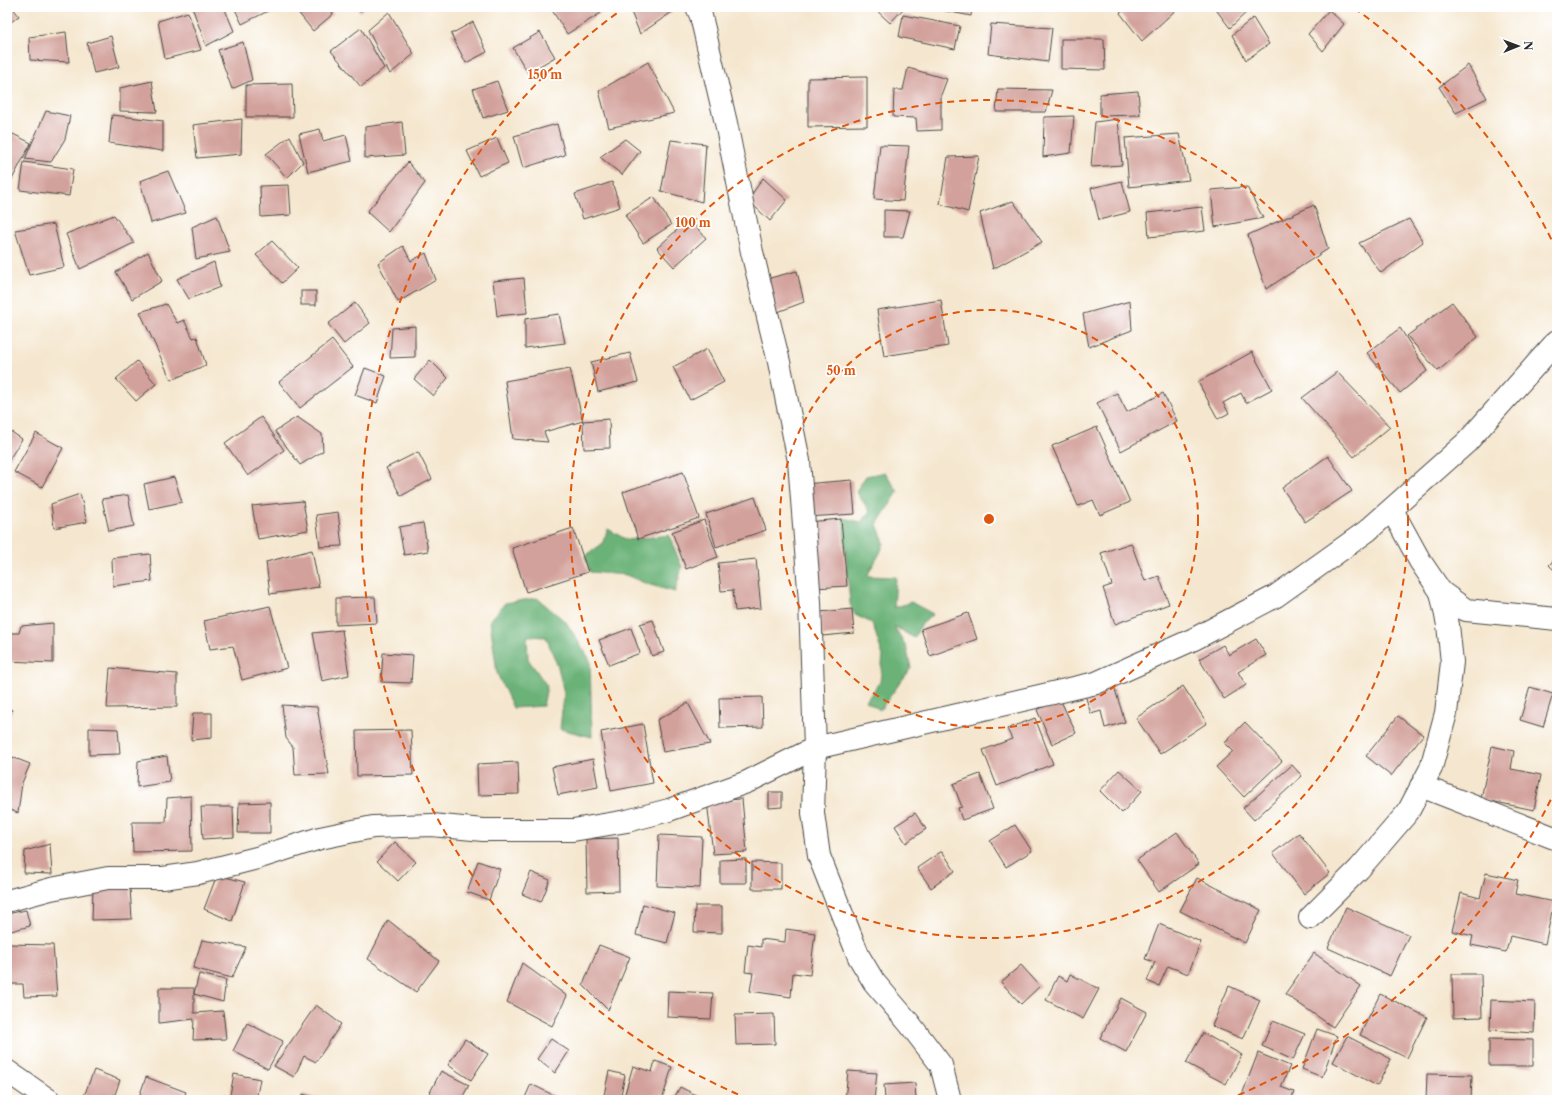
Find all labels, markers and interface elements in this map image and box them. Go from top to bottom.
north arrow [1498,26,1538,66]
text: N [1521,41,1535,51]
text: 150 m [528,67,562,82]
text: 100 m [675,215,711,230]
text: 50 m [826,363,856,378]
centre of rings [982,512,996,526]

